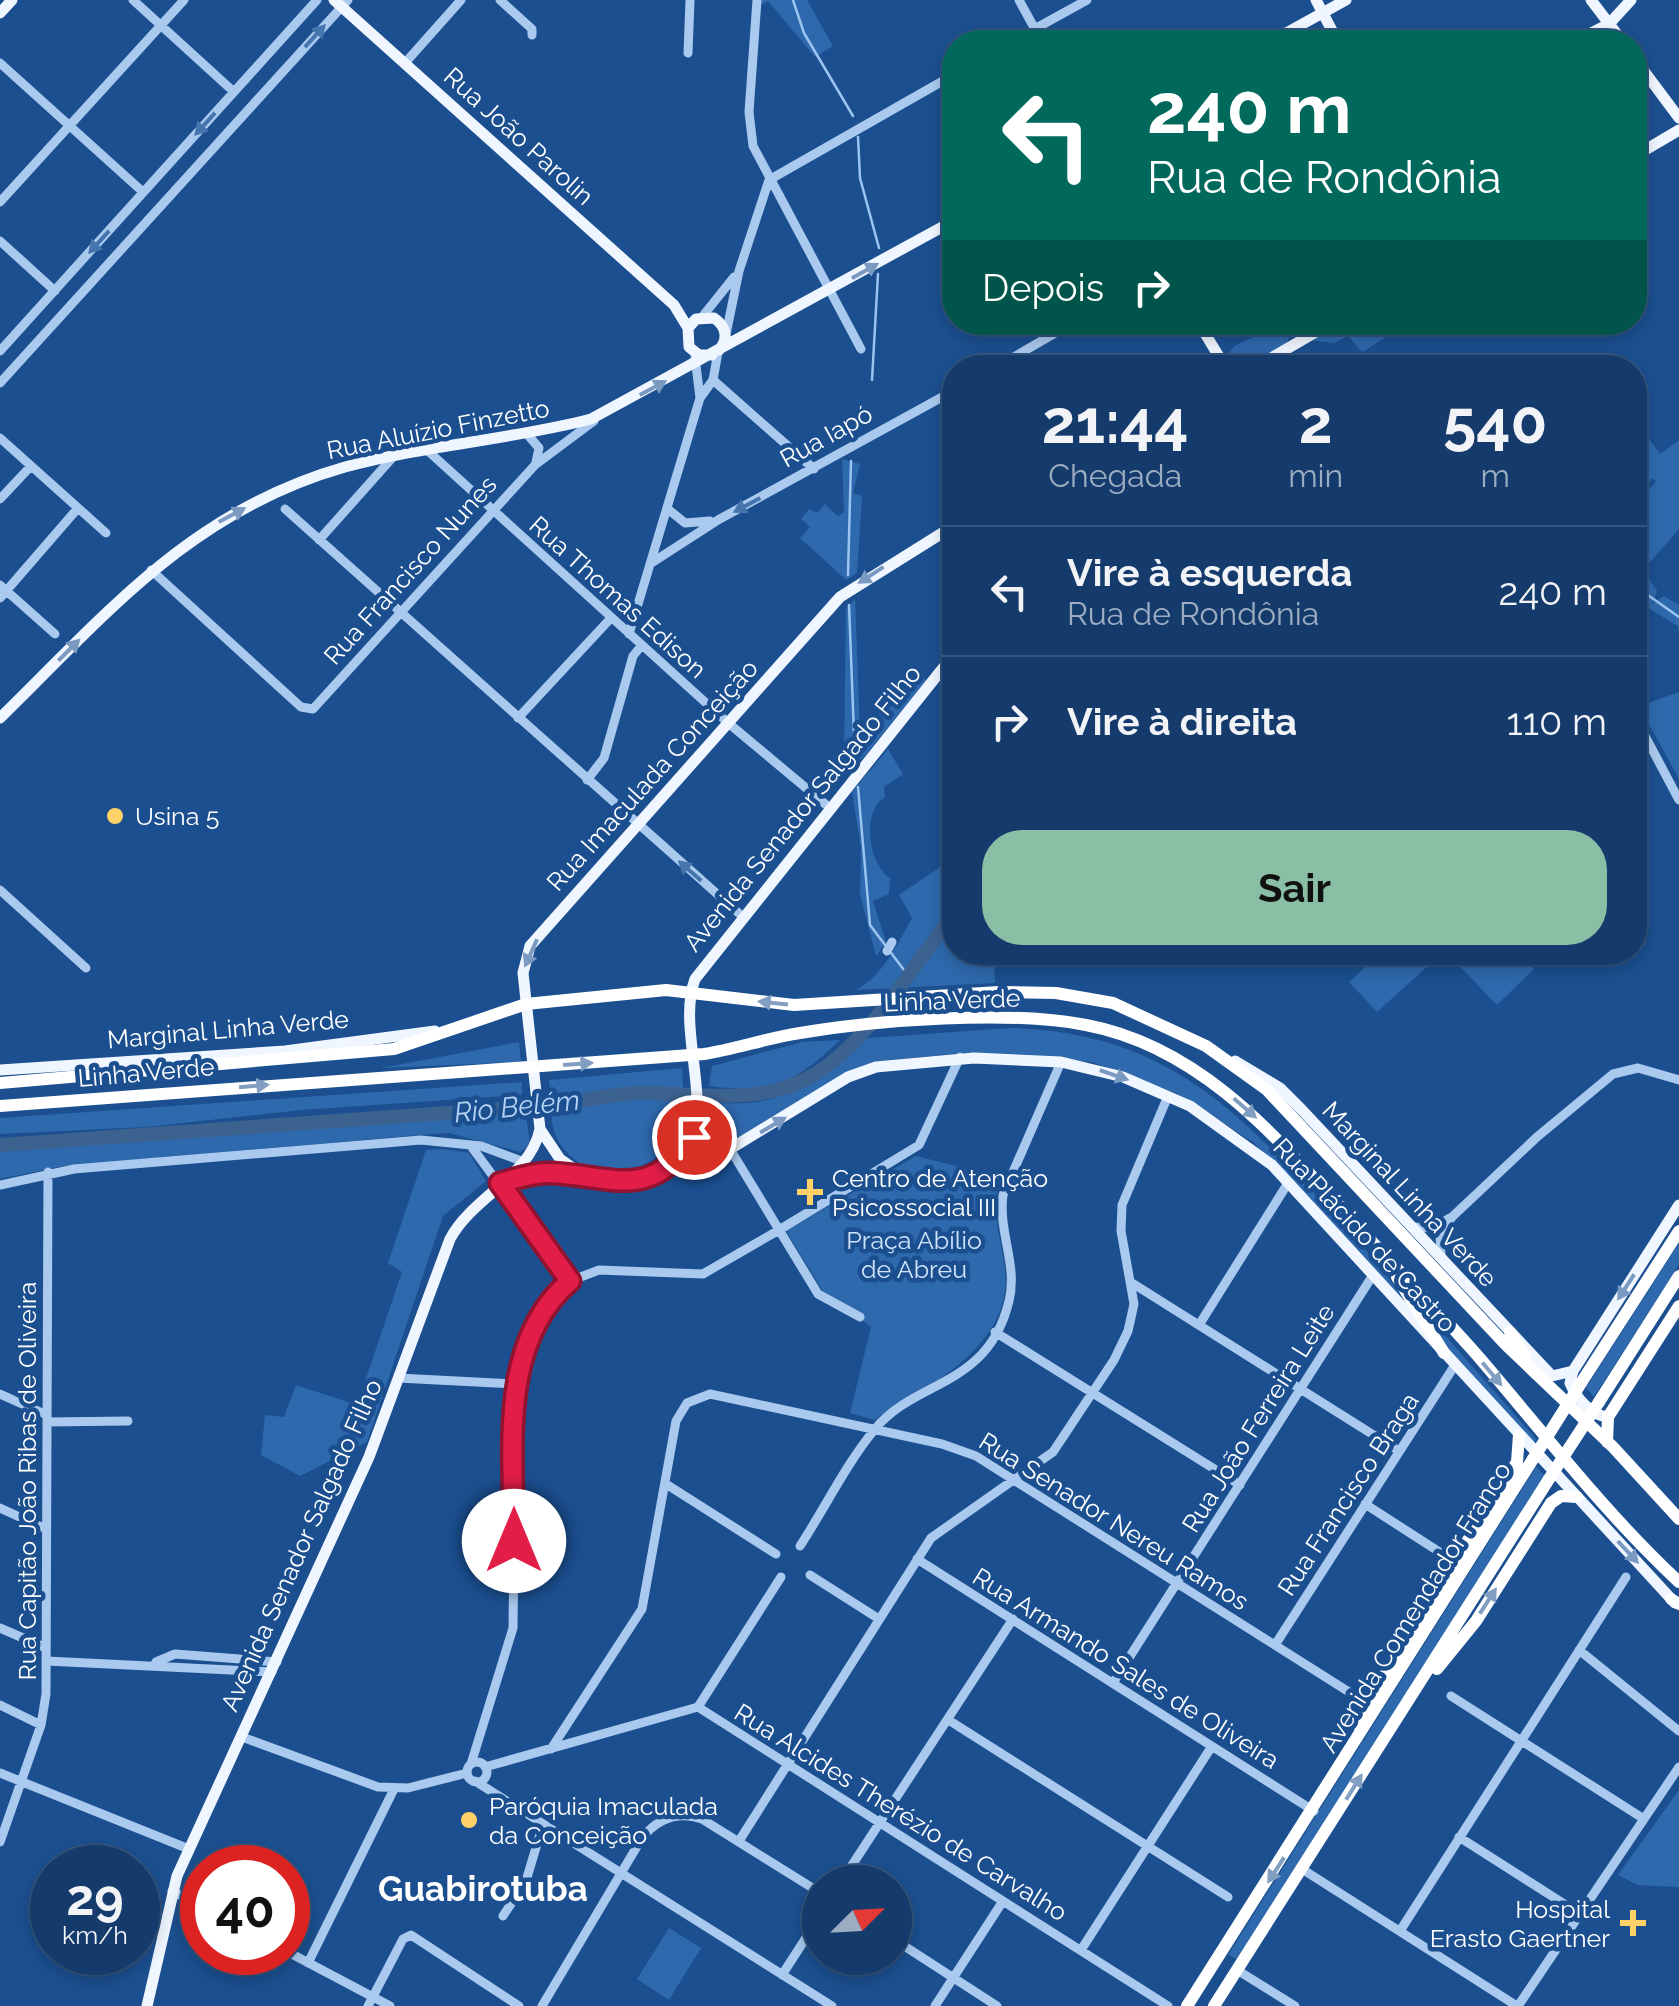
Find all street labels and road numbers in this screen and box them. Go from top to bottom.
street label: Rua João Parolin [438,61,600,211]
street label: Rua Aluízio Finzetto [324,393,552,465]
street label: Rua Iapó [775,398,877,474]
street label: Rua Francisco Nunes [317,470,503,670]
street label: Rua Thomas Edison [523,510,713,684]
street label: Rua Imaculada Conceição [540,653,764,897]
street label: Avenida Senador Salgado Filho [677,659,927,957]
street label: Linha Verde [883,983,1021,1017]
street label: Marginal Linha Verde [106,1003,350,1055]
street label: Linha Verde [76,1051,216,1093]
street label: Marginal Linha Verde [1316,1095,1504,1293]
street label: Rua Plácido de Castro [1267,1132,1463,1338]
street label: Rua Capitão João Ribas de Oliveira [12,1282,42,1680]
street label: Rua João Ferreira Leite [1175,1298,1341,1538]
street label: Avenida Senador Salgado Filho [214,1374,388,1716]
street label: Rua Francisco Braga [1271,1387,1425,1601]
street label: Rua Senador Nereu Ramos [974,1426,1254,1616]
street label: Avenida Comendador Franco [1313,1456,1517,1758]
street label: Rua Armando Sales de Oliveira [967,1561,1285,1775]
street label: Rua Alcides Therézio de Carvalho [729,1697,1073,1927]

